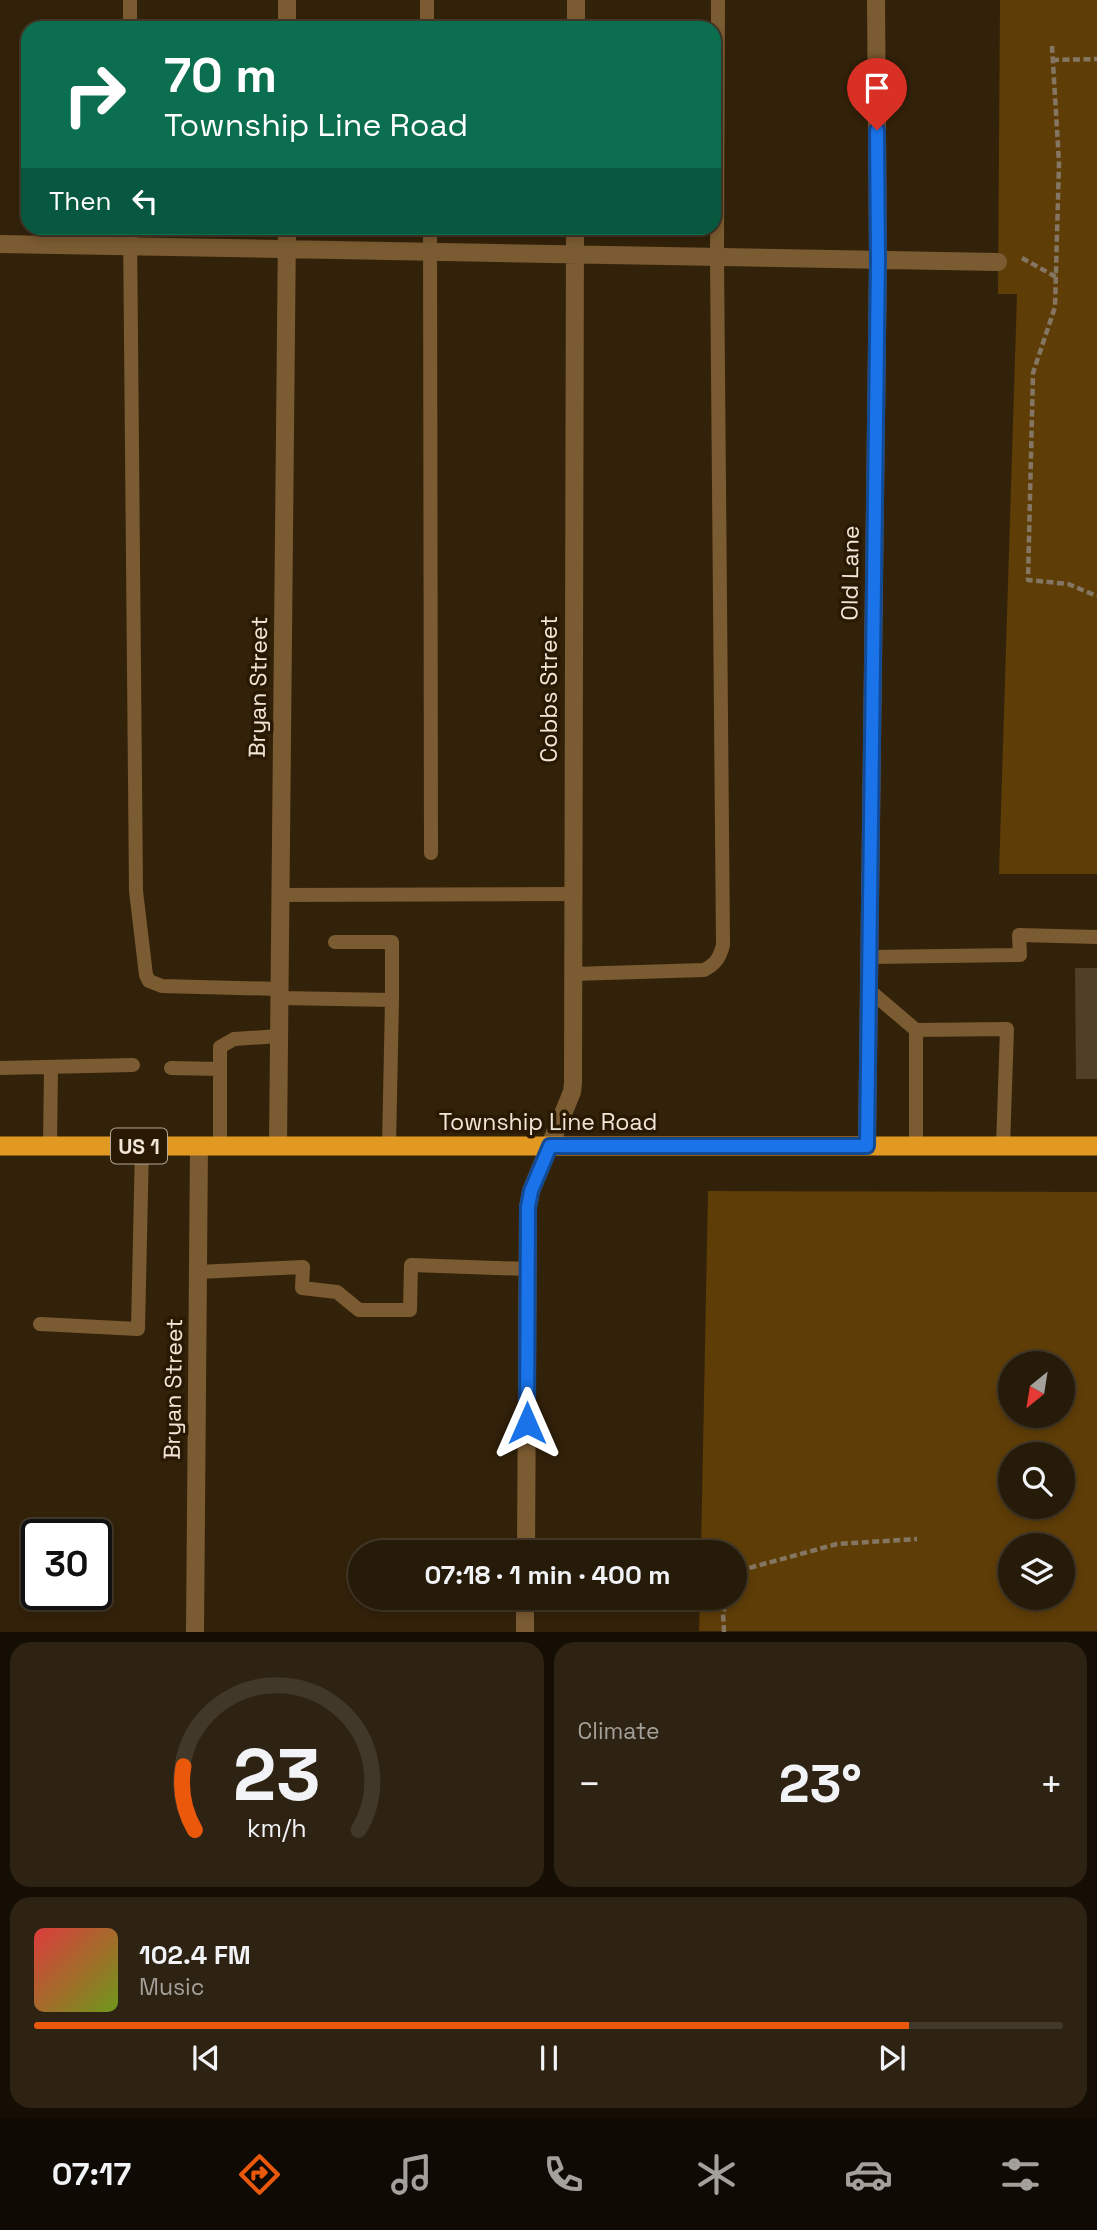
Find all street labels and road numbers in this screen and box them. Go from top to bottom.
street label: Old Lane [834,525,866,621]
street label: Bryan Street [242,616,274,758]
street label: Cobbs Street [534,616,564,762]
street label: Township Line Road [439,1107,657,1137]
road number: US 1 [111,1128,167,1164]
street label: Bryan Street [157,1318,189,1460]

